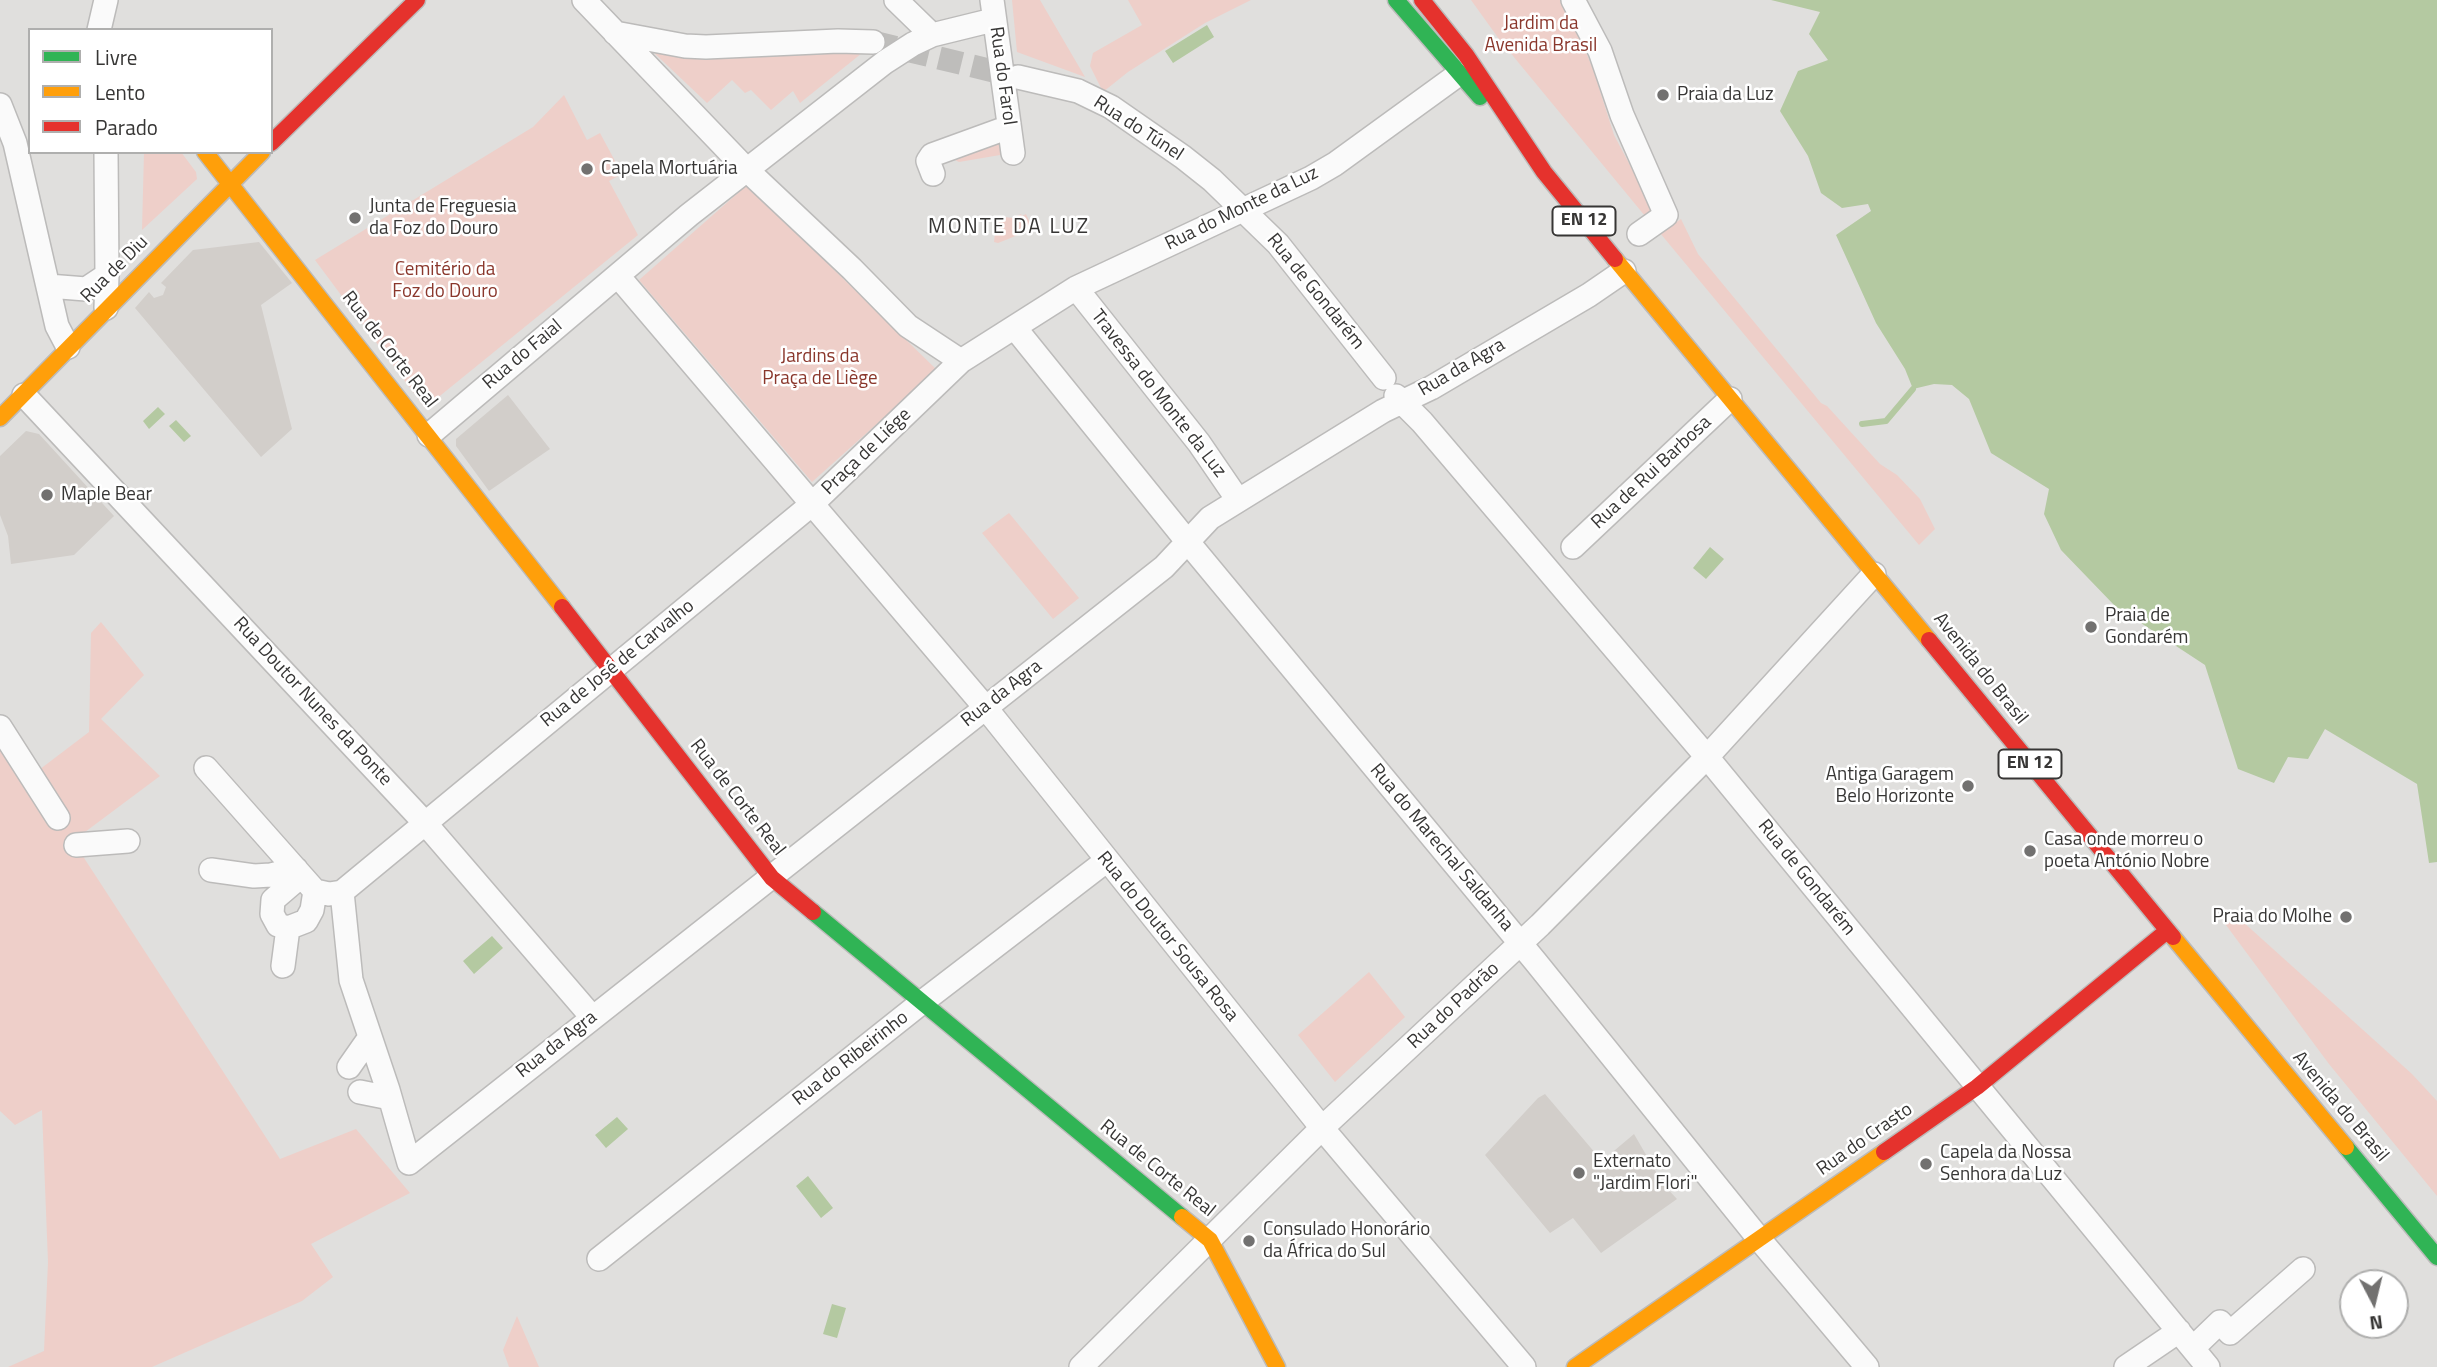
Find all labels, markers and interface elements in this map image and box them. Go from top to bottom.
park label: Jardim da Avenida Brasil [1485,13,1597,57]
street label: Rua do Farol [984,25,1020,127]
legend [28,28,273,154]
text: Livre [95,41,137,73]
text: Lento [95,76,145,108]
place label: Praia da Luz [1677,84,1774,106]
marker: Praia da Luz [1655,87,1671,103]
street label: Rua do Túnel [1089,92,1187,166]
text: Parado [95,111,158,143]
place label: Capela Mortuária [601,158,738,180]
marker: Capela Mortuária [579,161,595,177]
street label: Rua do Monte da Luz [1162,162,1322,256]
place label: Junta de Freguesia da Foz do Douro [369,196,516,240]
road number: EN 12 [1552,206,1616,236]
marker: Junta de Freguesia da Foz do Douro [347,210,363,226]
district label: MONTE DA LUZ [930,215,1088,241]
street label: Rua de Gondarém [1261,229,1369,355]
street label: Rua de Diu [77,232,153,308]
park label: Cemitério da Foz do Douro [392,259,498,303]
street label: Rua de Corte Real [336,287,442,413]
street label: Travessa do Monte da Luz [1085,306,1231,482]
street label: Rua do Faial [479,315,567,395]
street label: Rua da Agra [1415,334,1509,402]
park label: Jardins da Praça de Liège [762,346,878,390]
street label: Praça de Liége [818,404,916,500]
street label: Rua de Rui Barbosa [1587,412,1717,534]
place label: Maple Bear [61,484,152,506]
marker: Maple Bear [39,487,55,503]
street label: Rua de José de Carvalho [537,595,699,733]
place label: Praia de Gondarém [2105,605,2188,649]
street label: Avenida do Brasil [1928,609,2032,729]
street label: Rua Doutor Nunes da Ponte [228,613,396,791]
marker: Praia de Gondarém [2083,619,2099,635]
street label: Rua da Agra [957,655,1047,733]
street label: Rua de Corte Real [684,735,790,861]
road number: EN 12 [1998,750,2062,778]
street label: Rua do Marechal Saldanha [1364,760,1518,936]
place label: Antiga Garagem Belo Horizonte [1826,764,1954,808]
marker: Antiga Garagem Belo Horizonte [1960,778,1976,794]
street label: Rua de Gondarém [1752,815,1860,941]
place label: Casa onde morreu o poeta António Nobre [2044,829,2209,873]
marker: Casa onde morreu o poeta António Nobre [2022,843,2038,859]
street label: Rua do Doutor Sousa Rosa [1091,847,1243,1027]
place label: Praia do Molhe [2212,906,2332,928]
marker: Praia do Molhe [2338,909,2354,925]
street label: Rua do Padrão [1404,958,1504,1054]
street label: Rua da Agra [512,1006,602,1084]
street label: Rua do Ribeirinho [789,1007,913,1111]
street label: Avenida do Brasil [2287,1047,2393,1167]
street label: Rua do Crasto [1813,1099,1917,1181]
street label: Rua de Corte Real [1095,1116,1219,1222]
place label: Capela da Nossa Senhora da Luz [1940,1142,2071,1186]
place label: Externato "Jardim Flori" [1593,1151,1697,1195]
marker: Capela da Nossa Senhora da Luz [1918,1156,1934,1172]
marker: Externato "Jardim Flori" [1571,1165,1587,1181]
place label: Consulado Honorário da África do Sul [1263,1219,1430,1263]
marker: Consulado Honorário da África do Sul [1241,1233,1257,1249]
north arrow [2339,1269,2409,1339]
text: N [2368,1308,2385,1339]

